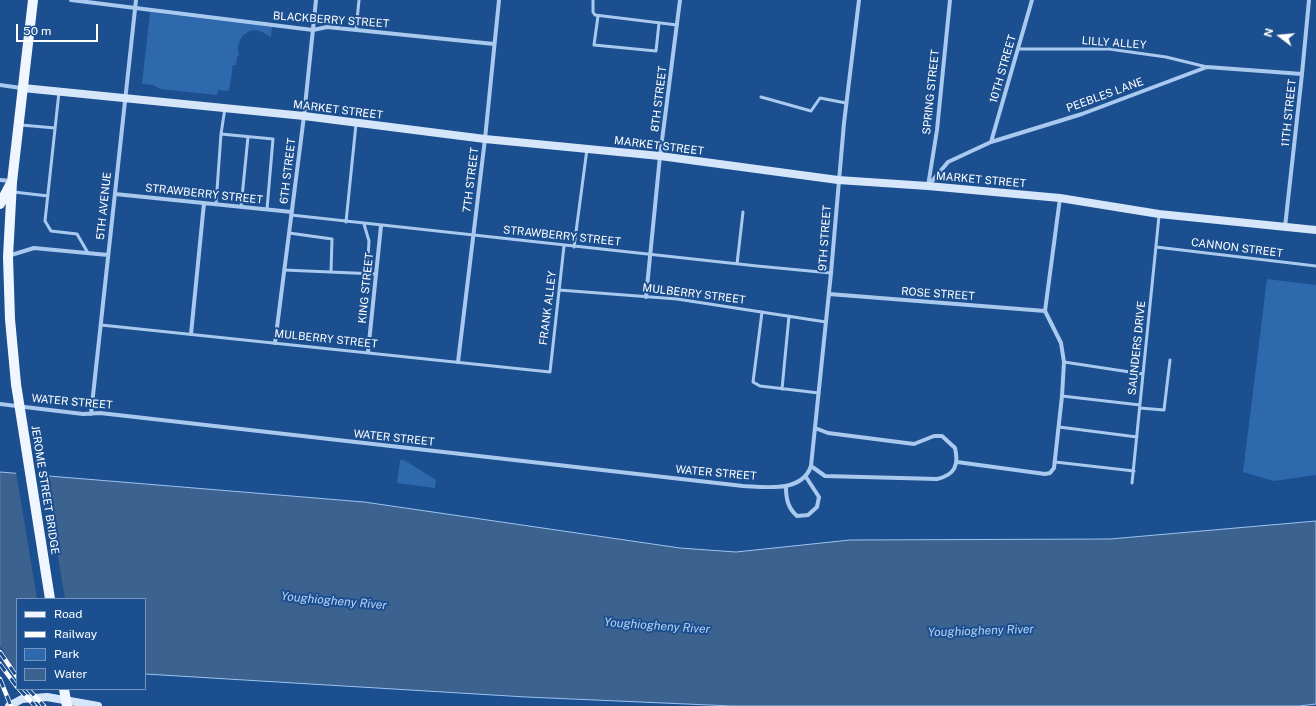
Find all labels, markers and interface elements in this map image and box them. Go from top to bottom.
street label: BLACKBERRY STREET [272,9,390,31]
scale bar [18,16,100,42]
north arrow [1260,16,1300,56]
text: 50 m [23,24,51,38]
text: N [1262,27,1275,38]
street label: 10TH STREET [987,33,1019,105]
street label: LILLY ALLEY [1081,34,1147,52]
street label: SPRING STREET [920,49,942,135]
street label: 8TH STREET [648,65,670,133]
street label: PEEBLES LANE [1065,75,1145,115]
street label: 11TH STREET [1279,78,1299,148]
street label: MARKET STREET [292,98,384,122]
street label: MARKET STREET [613,134,705,158]
street label: 6TH STREET [277,137,299,205]
street label: 7TH STREET [460,147,482,213]
street label: MARKET STREET [935,169,1027,191]
street label: 5TH AVENUE [94,171,114,241]
street label: STRAWBERRY STREET [144,181,264,207]
street label: 9TH STREET [816,205,834,271]
street label: STRAWBERRY STREET [502,223,622,249]
street label: CANNON STREET [1190,236,1284,260]
street label: KING STREET [356,252,376,324]
street label: FRANK ALLEY [537,270,559,346]
street label: MULBERRY STREET [642,281,746,307]
street label: ROSE STREET [901,285,975,303]
street label: SAUNDERS DRIVE [1125,300,1149,396]
street label: MULBERRY STREET [274,327,378,351]
street label: WATER STREET [31,392,113,412]
street label: JEROME STREET BRIDGE [28,424,62,556]
street label: WATER STREET [353,427,435,449]
street label: WATER STREET [675,463,757,483]
water label: Youghiogheny River [281,589,387,613]
legend [16,598,146,690]
text: Road [54,607,82,621]
water label: Youghiogheny River [604,615,710,637]
water label: Youghiogheny River [928,622,1034,640]
text: Railway [54,627,97,641]
text: Park [54,647,80,661]
text: Water [54,667,87,681]

